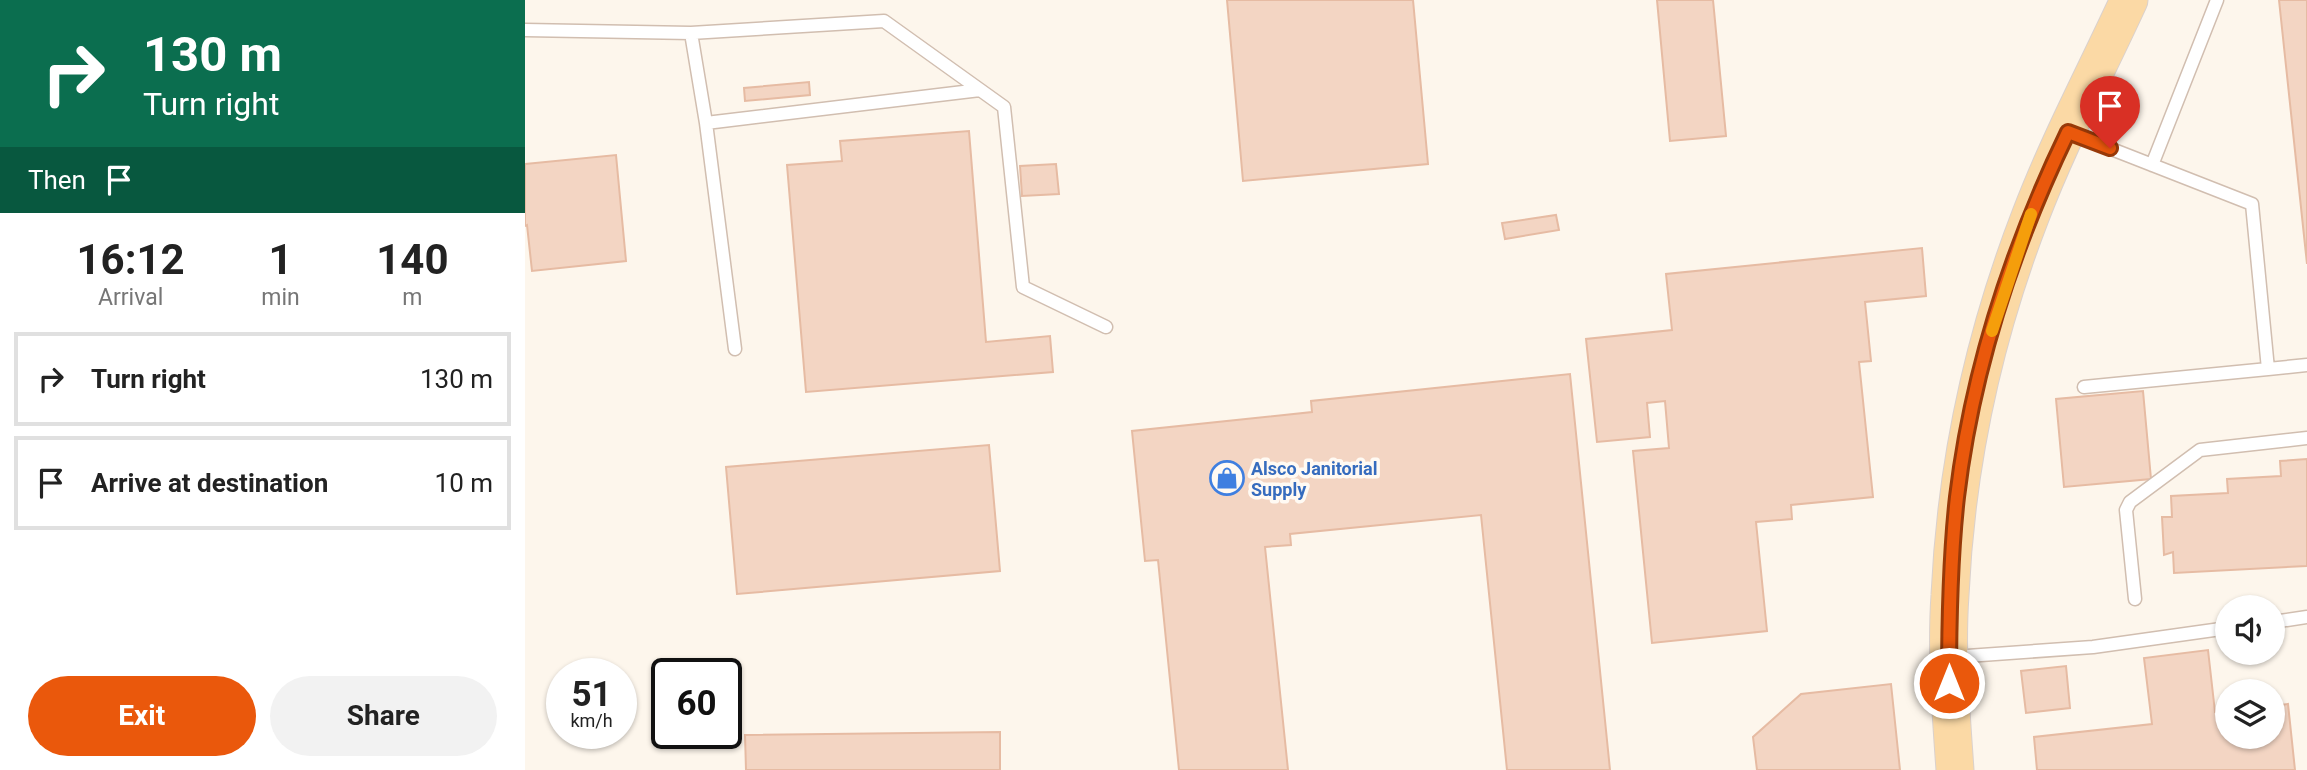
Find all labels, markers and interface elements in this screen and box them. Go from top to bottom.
text: 130 m [143,26,282,83]
icon: right [28,28,119,119]
pin [2080,76,2140,148]
text: Turn right [143,85,279,123]
icon: arrive [2091,87,2129,125]
icon: arrive [100,161,138,199]
text: Then [28,165,86,195]
text: 16:12 [77,235,185,284]
text: 1 [268,235,293,284]
text: 140 [376,235,449,284]
text: Arrival [98,284,163,311]
text: min [261,284,300,311]
text: m [402,284,422,311]
icon: right [32,360,70,398]
text: Turn right [91,364,206,394]
text: 130 m [420,364,493,394]
place label: Alsco Janitorial Supply [1251,458,1377,500]
shop icon: Alsco Janitorial Supply [1208,459,1246,497]
icon: arrive [32,464,70,502]
text: Arrive at destination [91,468,328,498]
text: 10 m [435,468,493,498]
map controls [2215,595,2285,749]
button: sound [2215,595,2285,665]
position arrow [1912,646,1986,720]
speed limit sign: 60 [651,658,742,749]
text: 51 [571,674,612,715]
button: Exit [28,676,256,756]
button: Share [270,676,497,756]
button: layers [2215,679,2285,749]
text: km/h [570,710,613,731]

